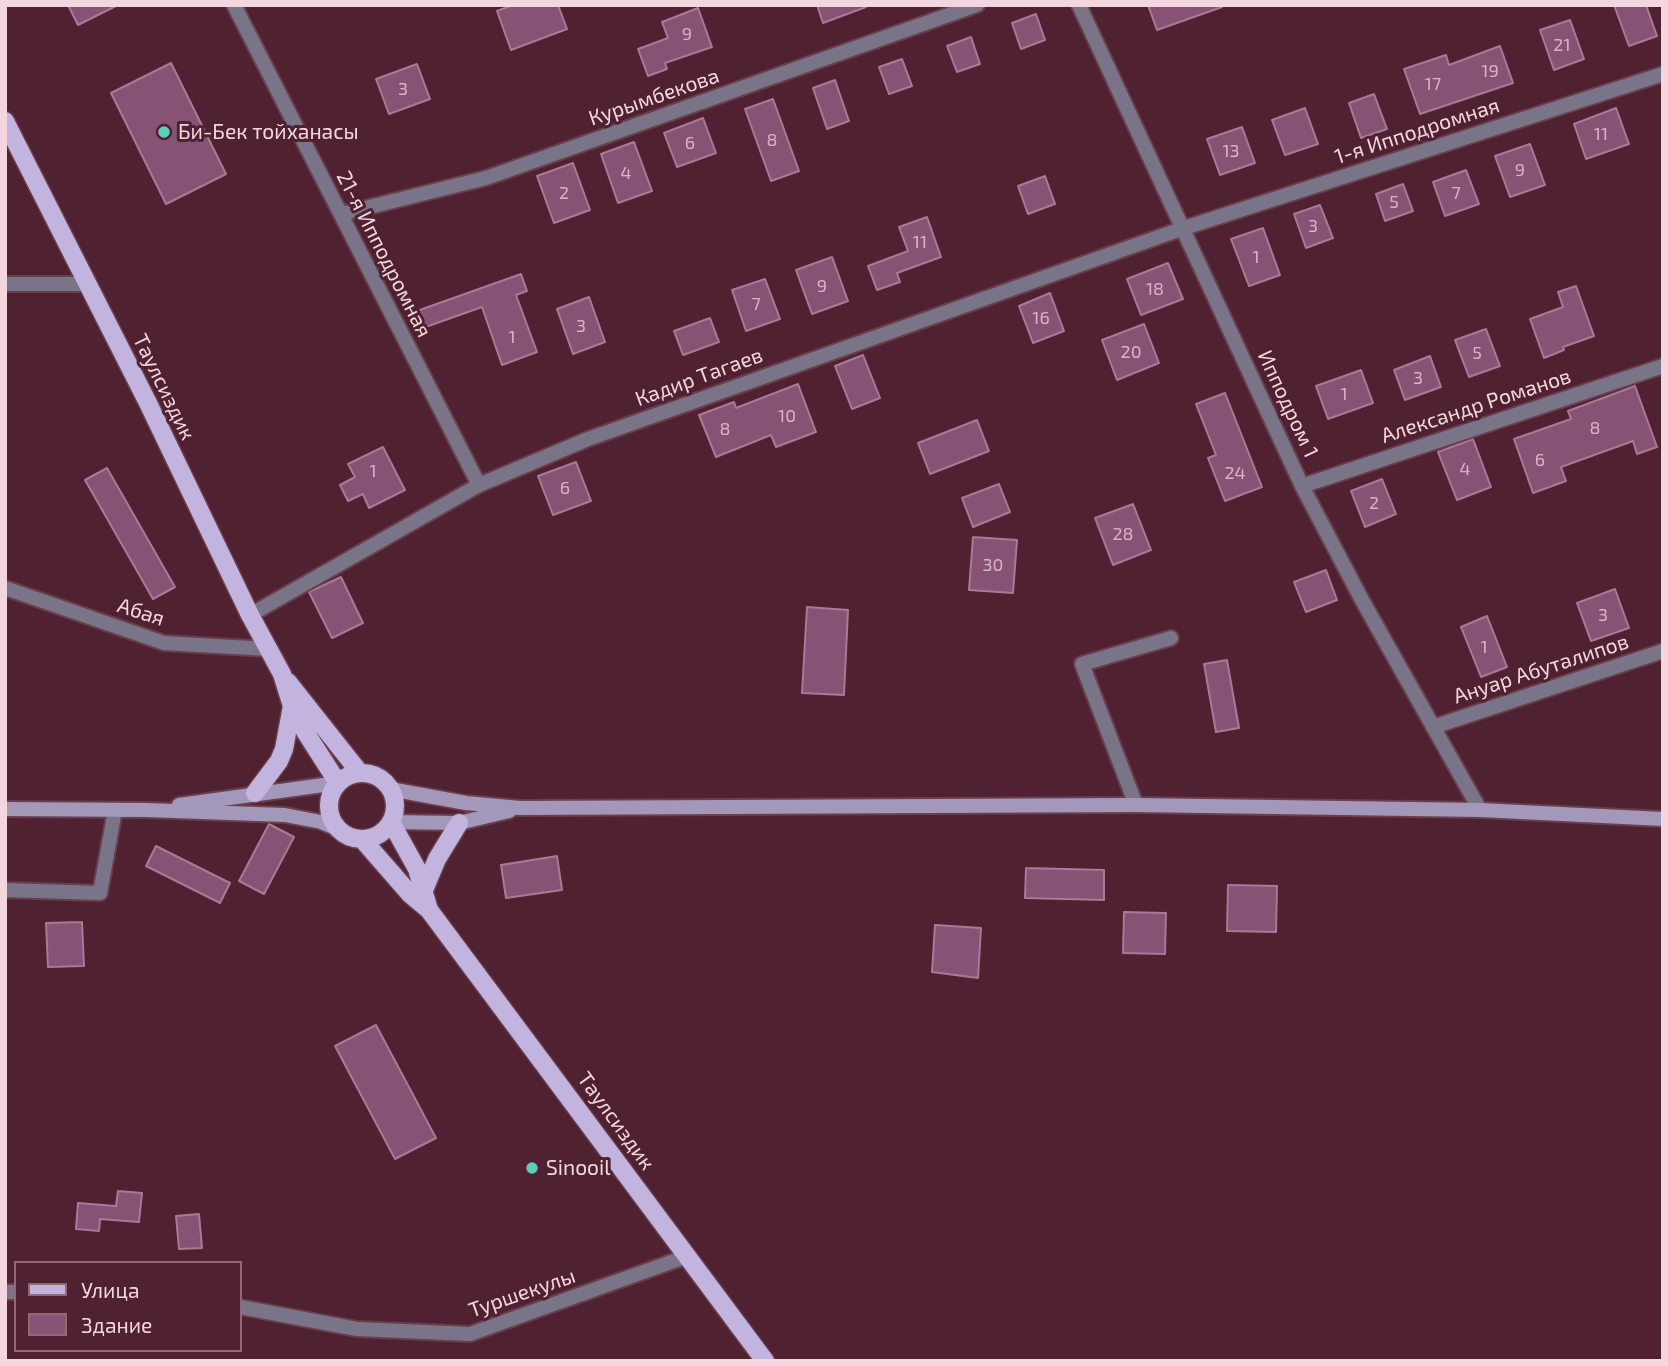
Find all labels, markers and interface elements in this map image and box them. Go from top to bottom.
house number: 9 [682,23,692,45]
house number: 21 [1553,34,1571,56]
house number: 19 [1481,60,1499,82]
street label: Курымбекова [585,63,723,131]
house number: 17 [1425,73,1441,95]
house number: 3 [398,78,408,100]
street label: 1-я Ипподромная [1331,92,1503,170]
place label: Би-Бек тойханасы [178,119,359,145]
house number: 11 [1594,123,1608,145]
marker: Би-Бек тойханасы [156,124,172,140]
house number: 8 [767,129,777,151]
house number: 6 [685,132,695,154]
house number: 13 [1222,140,1240,162]
house number: 9 [1515,159,1525,181]
house number: 4 [620,162,632,184]
street label: 21-я Ипподромная [331,167,437,341]
house number: 2 [559,182,569,204]
house number: 7 [1451,182,1461,204]
house number: 5 [1389,191,1399,213]
house number: 3 [1308,215,1318,237]
house number: 11 [913,231,927,253]
house number: 1 [1252,246,1260,268]
house number: 9 [817,275,827,297]
house number: 18 [1146,278,1164,300]
house number: 7 [751,293,761,315]
house number: 16 [1032,307,1050,329]
house number: 3 [576,315,586,337]
house number: 1 [508,326,516,348]
street label: Таулсиздик [127,330,201,444]
house number: 20 [1121,341,1141,363]
street label: Кадир Тагаев [632,342,766,412]
house number: 5 [1472,342,1482,364]
street label: Ипподром 1 [1252,346,1324,462]
street label: Александр Романов [1378,363,1574,449]
house number: 3 [1413,367,1423,389]
house number: 1 [1340,383,1348,405]
house number: 10 [778,405,796,427]
house number: 8 [1590,417,1600,439]
house number: 8 [720,418,730,440]
house number: 6 [1535,449,1545,471]
house number: 4 [1459,458,1471,480]
house number: 1 [369,460,377,482]
house number: 24 [1224,462,1246,484]
house number: 6 [560,477,570,499]
house number: 2 [1369,492,1379,514]
house number: 28 [1112,523,1134,545]
house number: 30 [983,554,1003,576]
street label: Абая [114,593,168,631]
house number: 3 [1598,604,1608,626]
street label: Ануар Абуталипов [1450,629,1632,709]
house number: 1 [1480,636,1488,658]
street label: Таулсиздик [572,1067,660,1175]
place label: Sinooil [546,1155,610,1181]
marker: Sinooil [524,1160,540,1176]
legend [14,1261,242,1352]
street label: Туршекулы [465,1263,579,1323]
text: Улица [81,1277,140,1302]
text: Здание [81,1312,152,1337]

